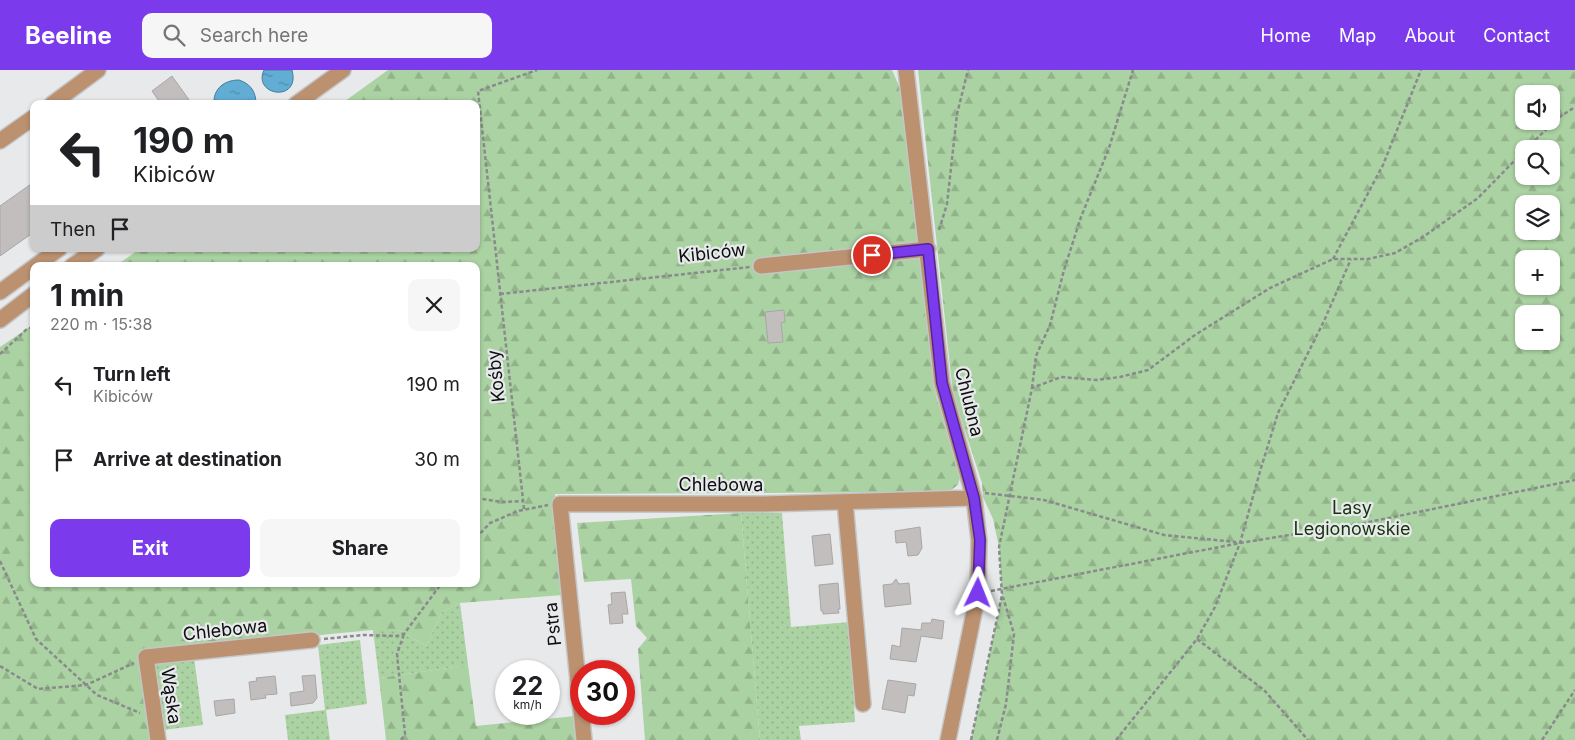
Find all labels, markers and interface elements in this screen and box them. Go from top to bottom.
search box [142,13,492,58]
text: Beeline [25,21,112,50]
icon: search [160,21,188,49]
text: Search here [200,24,308,47]
text: Home [1261,25,1311,46]
text: Map [1339,25,1376,46]
text: About [1404,25,1455,46]
text: Contact [1483,25,1550,46]
map controls [1515,85,1560,350]
button: sound [1515,85,1560,130]
text: 190 m [133,119,235,161]
icon: left [50,120,115,185]
button: search [1515,140,1560,185]
text: Kibiców [133,161,216,187]
button: layers [1515,195,1560,240]
icon: arrive [106,215,134,243]
text: Then [50,218,96,241]
pin [851,234,893,276]
street label: Kibiców [677,238,747,266]
icon: arrive [858,241,886,269]
button: + [1515,250,1560,295]
text: 1 min [50,277,124,313]
button: close [408,279,460,331]
button: − [1515,305,1560,350]
text: 220 m · 15:38 [50,314,152,334]
street label: Kośby [482,349,509,403]
text: Turn left [93,363,171,386]
street label: Chlubna [951,365,988,439]
icon: left [50,371,78,399]
text: 190 m [407,373,460,396]
text: Kibiców [93,386,153,406]
icon: arrive [50,446,78,474]
text: Arrive at destination [93,448,282,471]
text: 30 m [414,448,460,471]
street label: Chlebowa [679,474,763,495]
park label: Lasy Legionowskie [1294,497,1410,539]
button: Exit [50,519,250,577]
button: Share [260,519,460,577]
position arrow [951,566,1003,618]
street label: Pstra [540,601,565,647]
street label: Chlebowa [182,615,268,644]
speed limit sign: 30 [570,660,635,725]
street label: Wąska [157,667,186,725]
text: 22 [512,671,543,701]
text: km/h [513,697,542,712]

